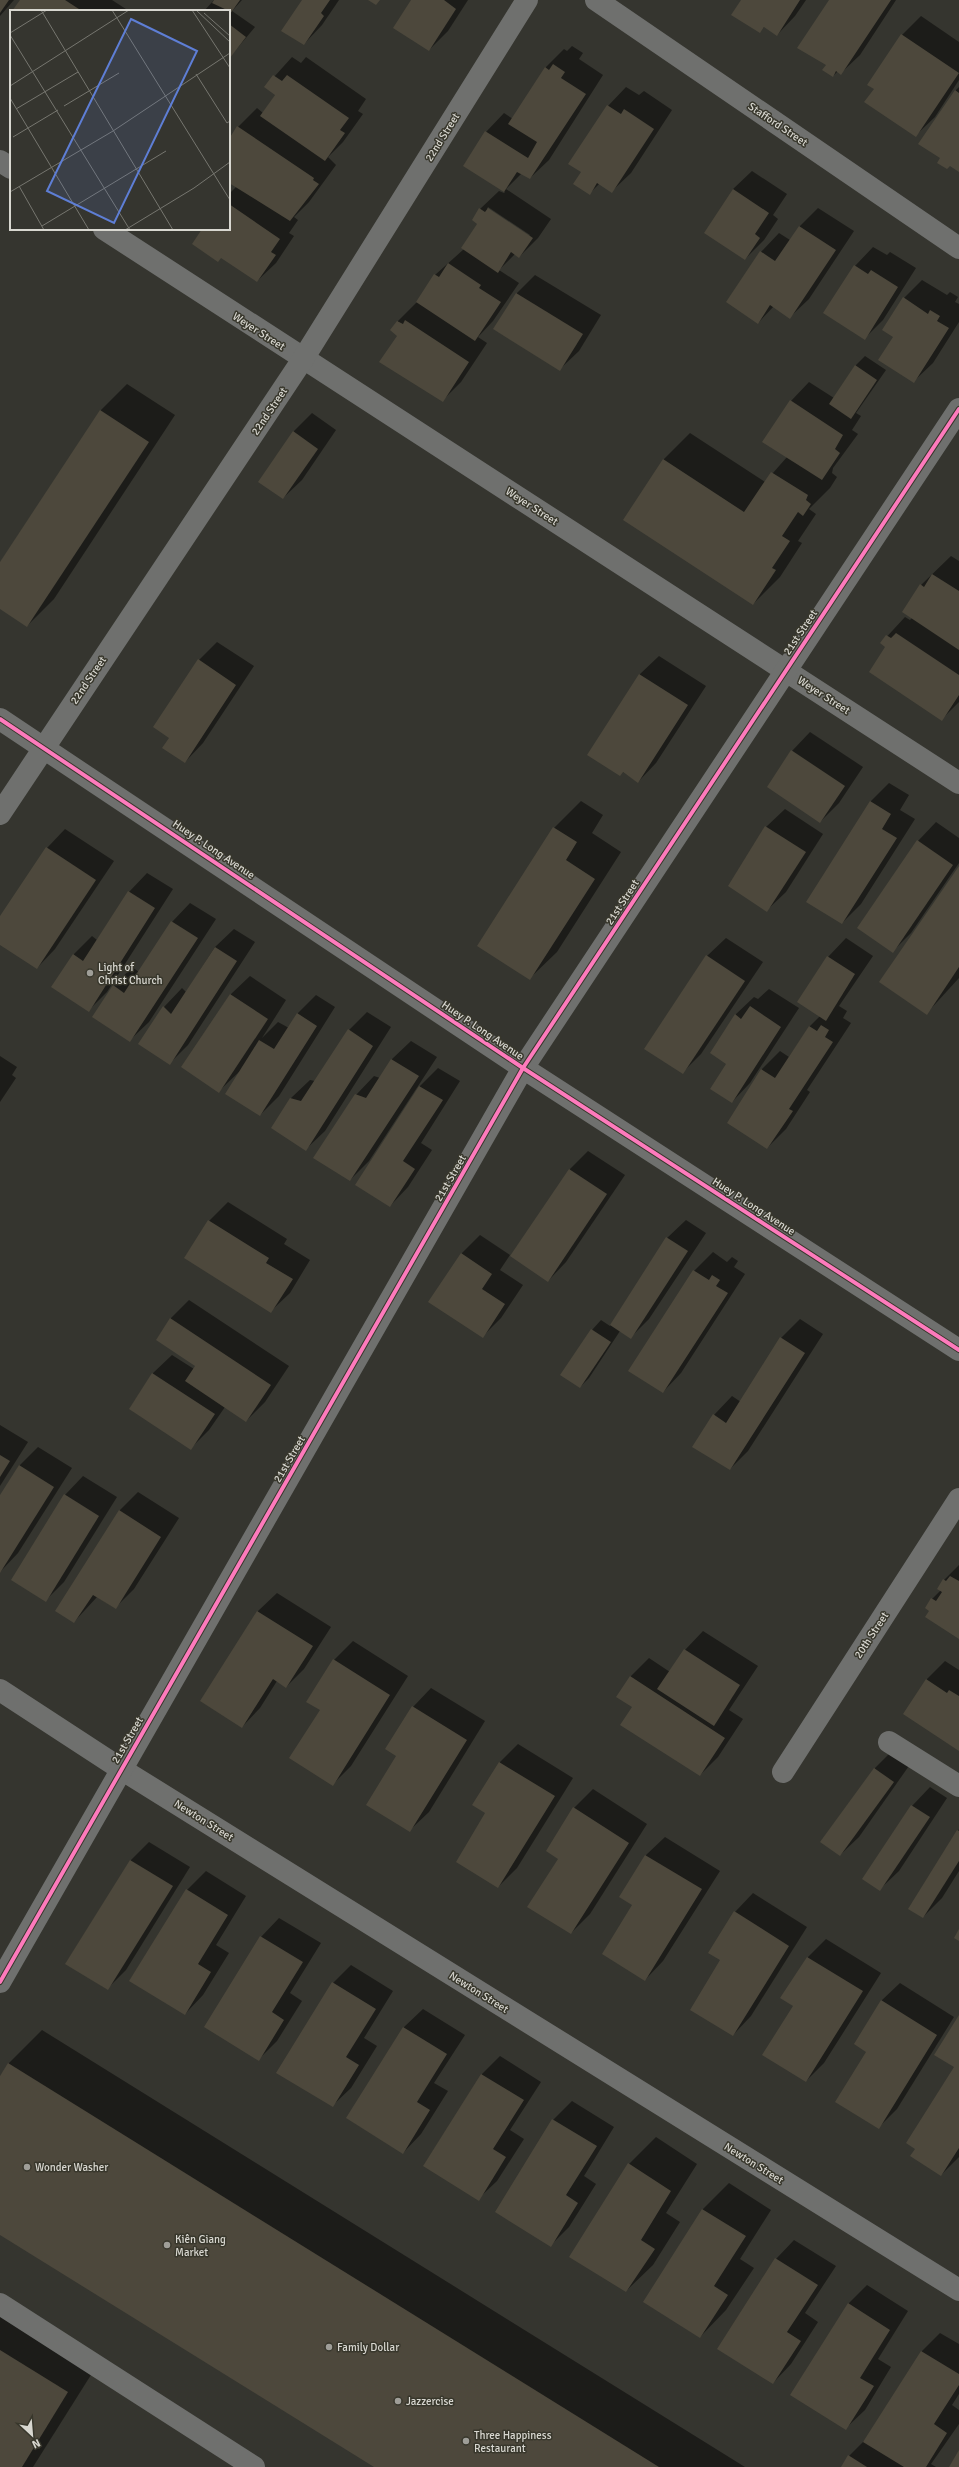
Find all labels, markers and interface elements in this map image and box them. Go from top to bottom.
inset map [10,10,230,230]
street label: Stafford Street [745,100,810,149]
street label: 22nd Street [422,110,463,164]
street label: Weyer Street [230,310,288,353]
street label: 22nd Street [249,385,290,438]
street label: Weyer Street [503,485,561,528]
street label: 21st Street [781,607,820,657]
street label: 22nd Street [68,654,109,707]
street label: Weyer Street [795,674,853,717]
street label: Huey P. Long Avenue [170,817,257,882]
street label: 21st Street [603,877,642,927]
place label: Light of Christ Church [98,961,163,987]
marker: Light of Christ Church [85,968,95,978]
street label: Huey P. Long Avenue [439,998,526,1063]
street label: 21st Street [432,1153,469,1204]
street label: Huey P. Long Avenue [710,1175,798,1238]
street label: 21st Street [271,1434,308,1485]
street label: 20th Street [852,1609,891,1661]
street label: 21st Street [109,1715,146,1766]
street label: Newton Street [172,1797,236,1844]
street label: Newton Street [447,1969,511,2016]
street label: Newton Street [722,2140,786,2187]
place label: Wonder Washer [35,2161,108,2174]
marker: Wonder Washer [22,2162,32,2172]
place label: Kiên Giang Market [175,2233,226,2259]
marker: Kiên Giang Market [162,2240,172,2250]
place label: Family Dollar [337,2341,399,2354]
marker: Family Dollar [324,2342,334,2352]
place label: Jazzercise [406,2395,454,2408]
marker: Jazzercise [393,2396,403,2406]
north arrow [12,2415,52,2455]
place label: Three Happiness Restaurant [474,2429,552,2455]
text: N [30,2436,42,2451]
marker: Three Happiness Restaurant [461,2436,471,2446]

